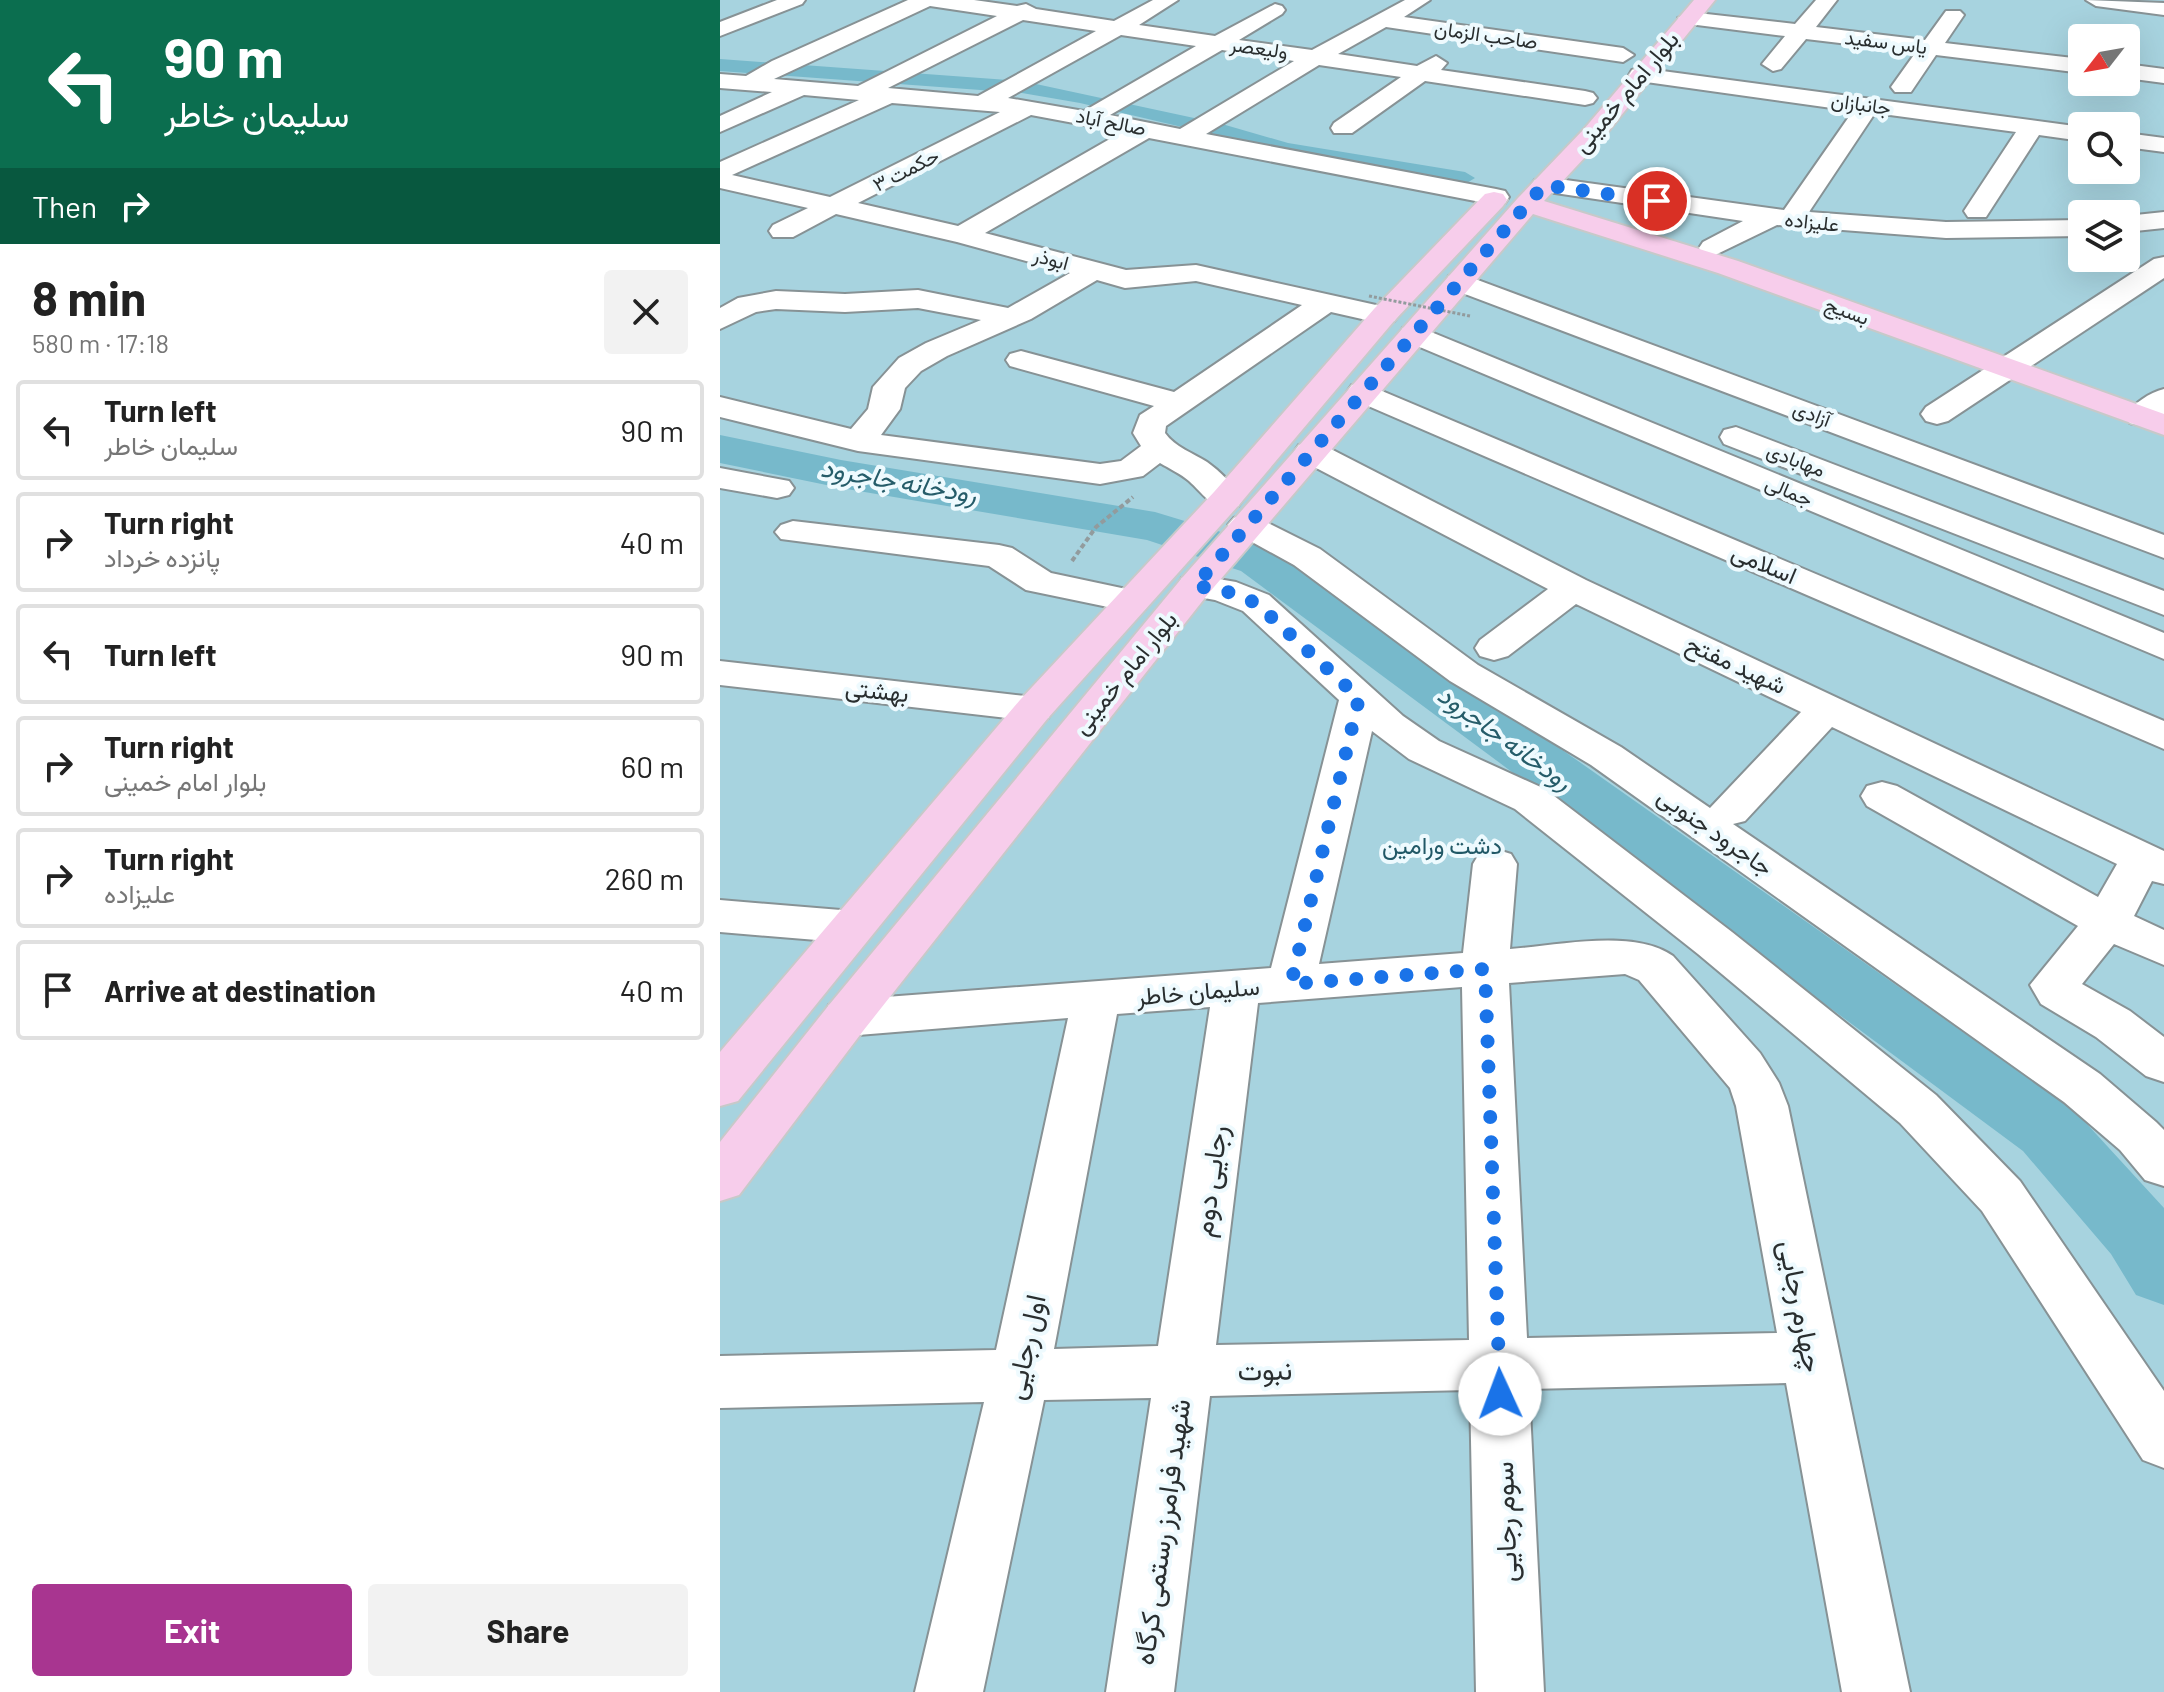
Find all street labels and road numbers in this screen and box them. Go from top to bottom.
street label: صاحب الزمان [1433,15,1539,55]
street label: بلوار امام خمینی [1566,24,1686,160]
street label: یاس سفید [1843,24,1929,59]
street label: ولیعصر [1227,31,1290,65]
street label: جانبازان [1829,87,1893,121]
street label: صالح آباد [1074,102,1148,143]
street label: حکمت ۳ [869,142,943,196]
street label: علیزاده [1783,206,1841,238]
street label: ابوذر [1029,242,1072,276]
street label: بسیج [1821,291,1873,332]
street label: آزادی [1789,395,1836,434]
street label: مهابادی [1763,437,1829,483]
street label: جمالی [1762,469,1817,512]
street label: اسلامی [1727,536,1801,590]
street label: بلوار امام خمینی [1065,605,1185,741]
street label: شهید مفتح [1680,628,1791,703]
street label: بهشتی [844,672,910,709]
street label: جاجرود جنوبی [1652,780,1779,883]
street label: سلیمان خاطر [1134,971,1261,1012]
street label: رجایی دوم [1184,1123,1237,1239]
street label: چهارم رجایی [1770,1237,1831,1375]
street label: اول رجایی [996,1291,1054,1403]
street label: نبوت [1237,1352,1293,1388]
street label: شهید فرامرز رستمی کرگاه [1125,1397,1199,1667]
street label: سوم رجایی [1485,1461,1526,1583]

